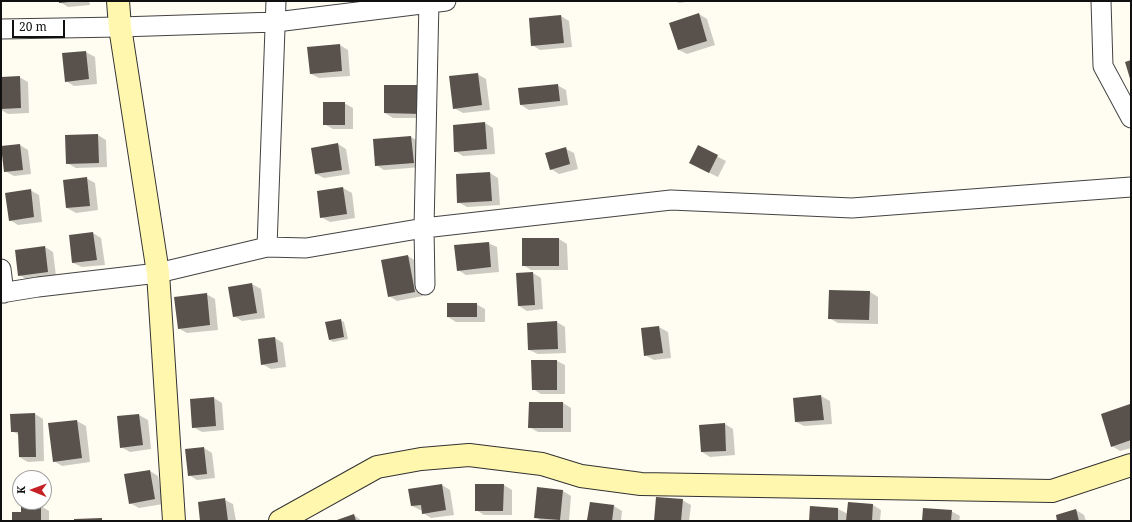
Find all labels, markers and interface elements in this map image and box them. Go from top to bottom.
scale bar [14,12,67,38]
text: 20 m [19,18,47,35]
north arrow [12,470,52,510]
text: K [13,486,28,494]

